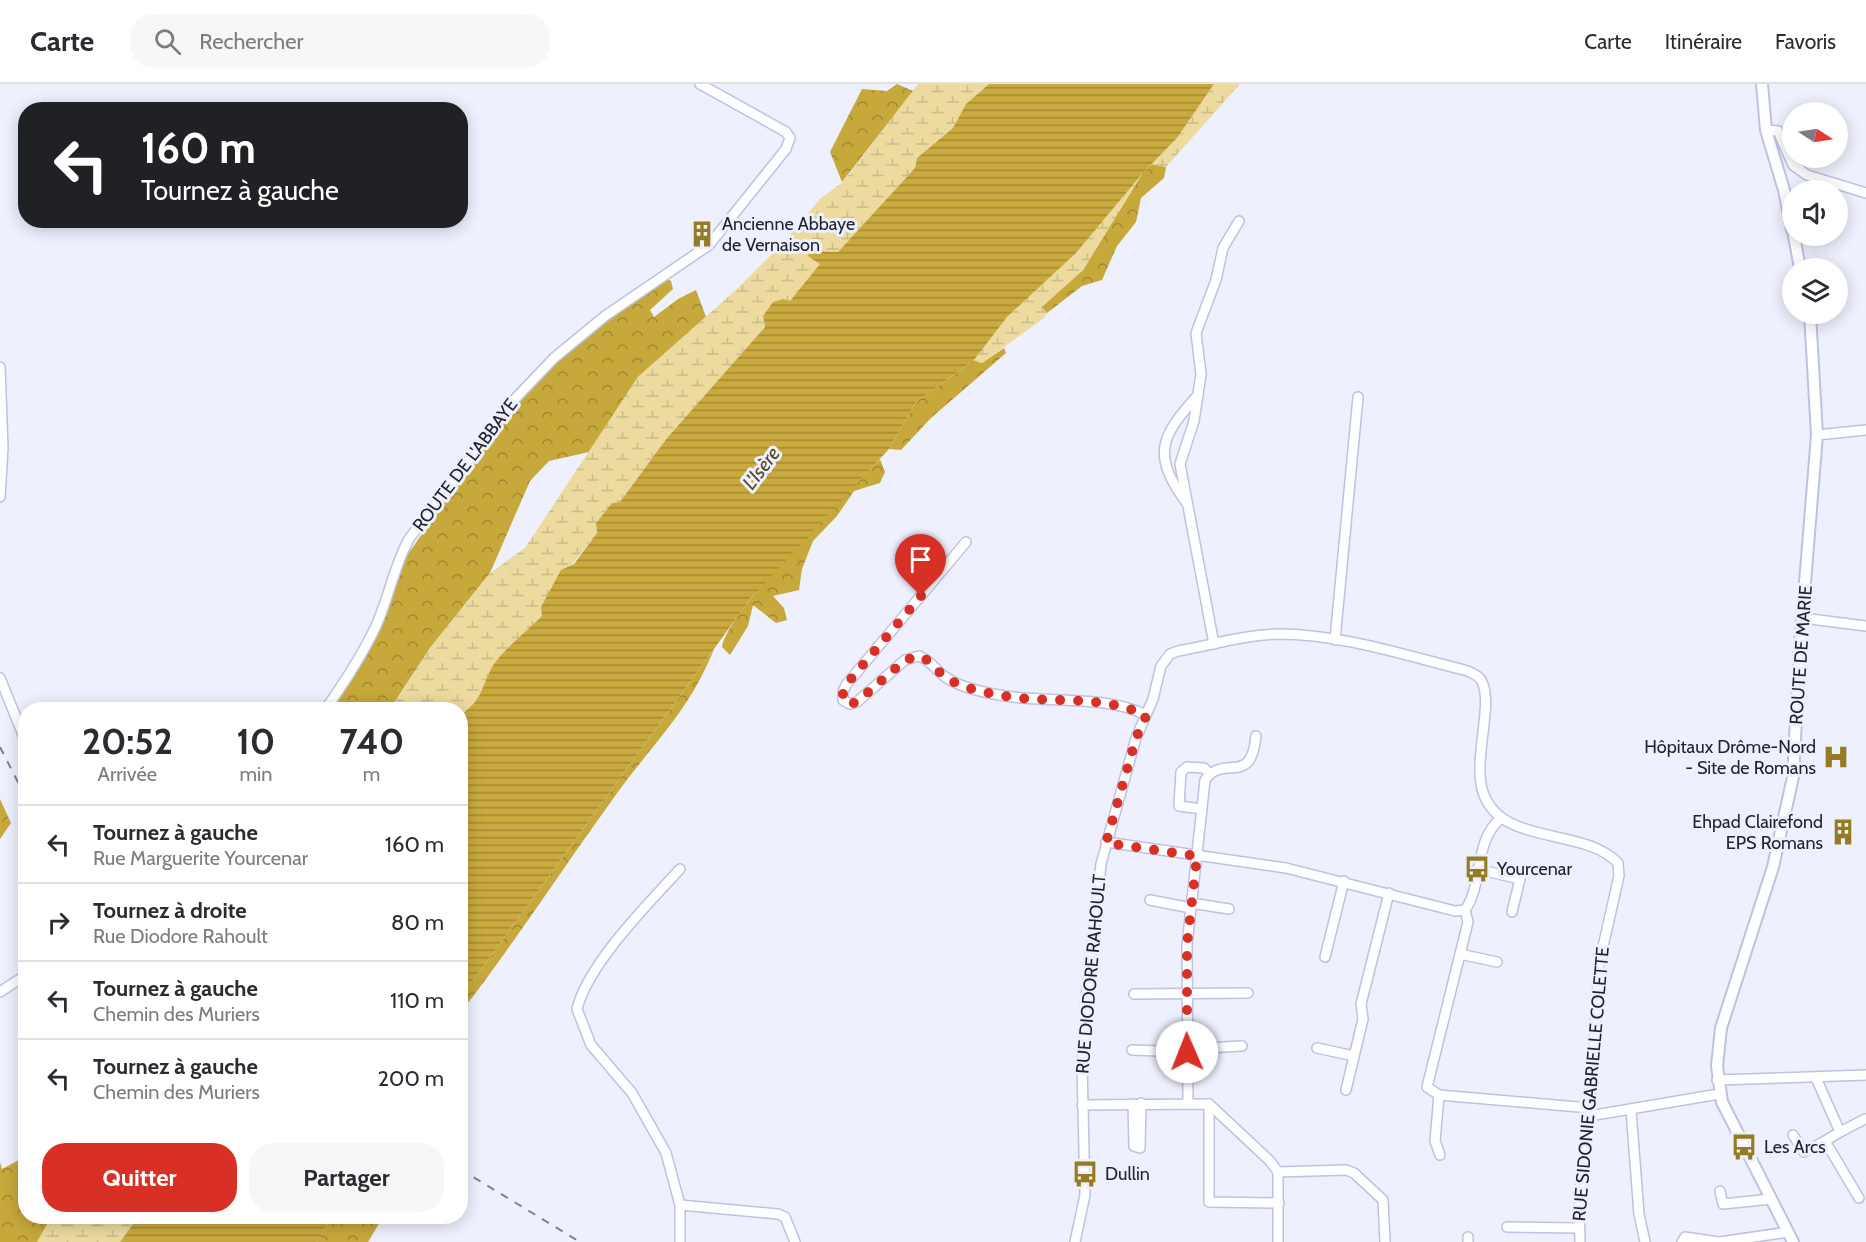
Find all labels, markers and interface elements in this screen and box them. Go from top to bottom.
search box [130,14,550,68]
text: Carte [30,24,94,58]
icon: search [151,25,184,58]
text: Rechercher [199,28,303,55]
text: Carte [1584,29,1632,54]
text: Itinéraire [1665,29,1742,54]
text: Favoris [1775,29,1836,54]
north arrow [1782,102,1848,168]
map controls [1782,102,1848,324]
text: 160 m [141,122,256,174]
icon: left [42,126,120,204]
text: Tournez à gauche [141,174,339,207]
button: sound [1782,180,1848,246]
place label: Ancienne Abbaye de Vernaison [722,213,855,256]
building icon: Ancienne Abbaye de Vernaison [687,219,717,249]
button: layers [1782,258,1848,324]
street label: ROUTE DE L'ABBAYE [408,394,522,536]
water label: L'Isère [737,442,785,494]
pin [895,534,946,596]
icon: arrive [904,543,937,576]
street label: ROUTE DE MARIE [1785,585,1817,725]
text: 20:52 [82,719,173,763]
text: 10 [237,719,275,763]
text: 740 [339,719,404,763]
place label: Hôpitaux Drôme-Nord - Site de Romans [1644,736,1816,779]
hospital icon: Hôpitaux Drôme-Nord - Site de Romans [1821,742,1851,772]
text: Arrivée [98,762,157,786]
text: min [239,762,272,786]
text: m [363,762,380,786]
place label: Ehpad Clairefond EPS Romans [1692,811,1823,854]
building icon: Ehpad Clairefond EPS Romans [1828,817,1858,847]
text: Tournez à gauche [93,819,258,846]
icon: left [42,828,75,861]
text: 160 m [385,831,444,858]
text: Rue Marguerite Yourcenar [93,846,308,870]
bus stop icon: Yourcenar [1462,854,1492,884]
place label: Yourcenar [1496,858,1572,880]
street label: RUE DIODORE RAHOULT [1071,873,1111,1075]
text: Tournez à droite [93,897,247,924]
icon: right [42,906,75,939]
text: 80 m [391,909,444,936]
text: Rue Diodore Rahoult [93,924,268,948]
street label: RUE SIDONIE GABRIELLE COLETTE [1568,946,1614,1222]
text: Tournez à gauche [93,975,258,1002]
icon: left [42,984,75,1017]
text: 110 m [390,987,444,1014]
text: Chemin des Muriers [93,1002,260,1026]
position arrow [1155,1020,1219,1084]
text: Tournez à gauche [93,1053,258,1080]
icon: left [42,1062,75,1095]
text: 200 m [378,1065,444,1092]
text: Chemin des Muriers [93,1080,260,1104]
bus stop icon: Les Arcs [1729,1132,1759,1162]
place label: Les Arcs [1764,1136,1826,1158]
button: Quitter [42,1143,237,1212]
button: Partager [249,1143,444,1212]
bus stop icon: Dullin [1070,1159,1100,1189]
place label: Dullin [1105,1163,1150,1185]

